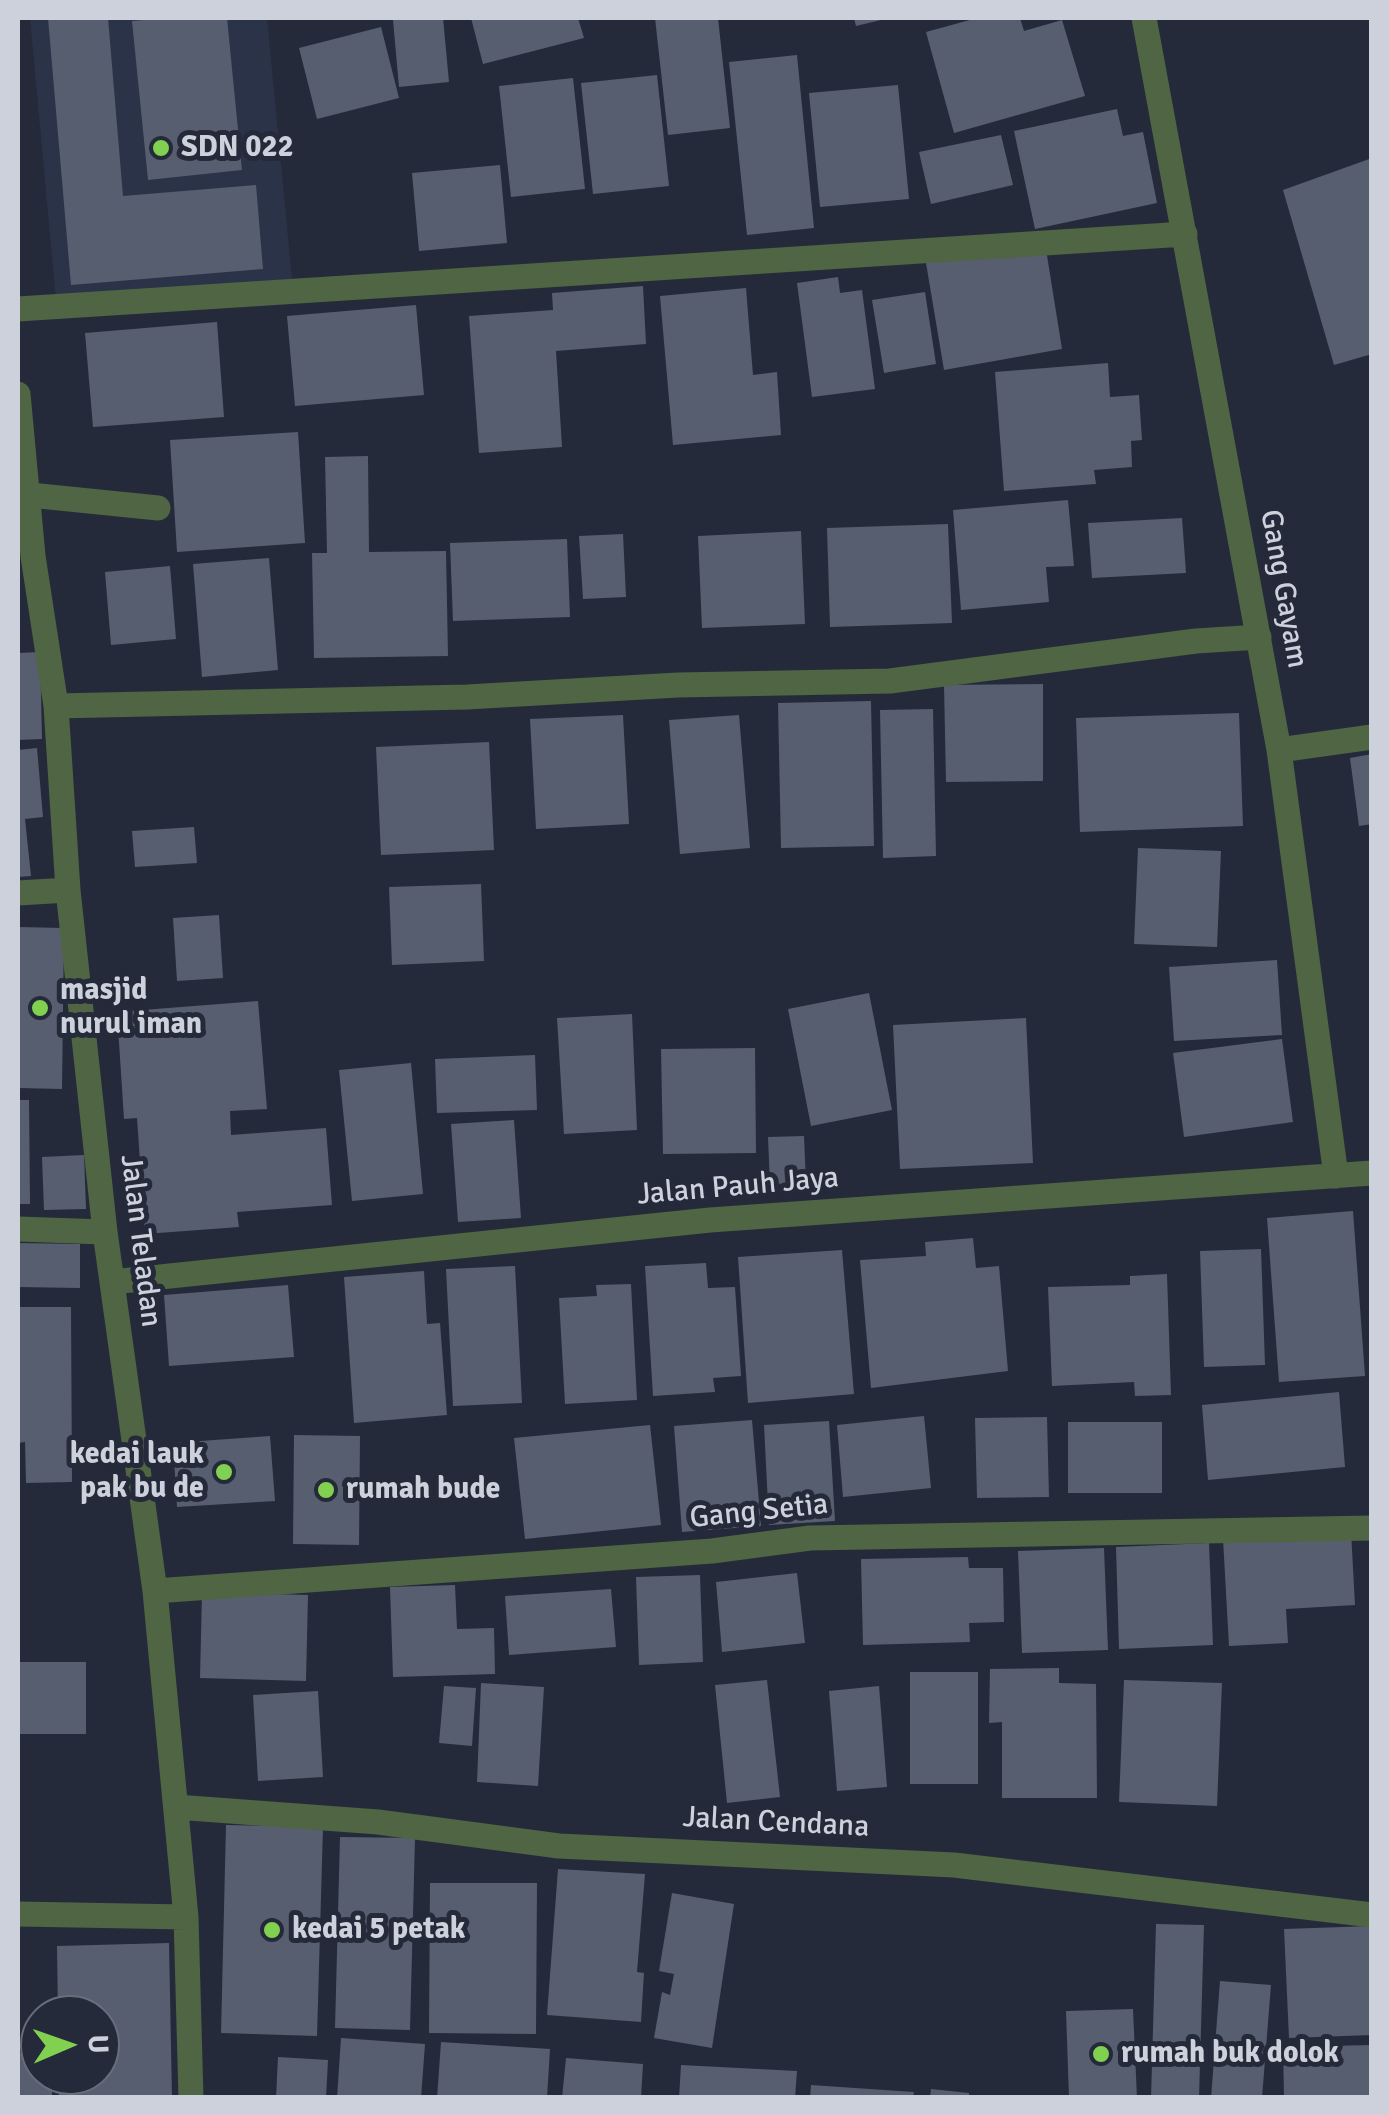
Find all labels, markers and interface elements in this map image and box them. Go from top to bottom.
place label: SDN 022 [181,130,294,166]
marker: SDN 022 [150,137,172,159]
street label: Gang Gayam [1251,507,1315,671]
place label: masjid nurul iman [60,973,202,1044]
marker: masjid nurul iman [29,997,51,1019]
street label: Jalan Teladan [112,1153,168,1329]
street label: Jalan Pauh Jaya [636,1160,840,1214]
place label: kedai lauk pak bu de [70,1437,204,1508]
marker: kedai lauk pak bu de [213,1461,235,1483]
place label: rumah bude [346,1472,500,1508]
marker: rumah bude [315,1479,337,1501]
street label: Gang Setia [688,1487,830,1537]
street label: Jalan Cendana [682,1800,870,1846]
place label: kedai 5 petak [292,1912,465,1948]
marker: kedai 5 petak [261,1919,283,1941]
north arrow [20,1995,120,2095]
text: U [81,2034,115,2054]
place label: rumah buk dolok [1121,2036,1339,2072]
marker: rumah buk dolok [1090,2043,1112,2065]

